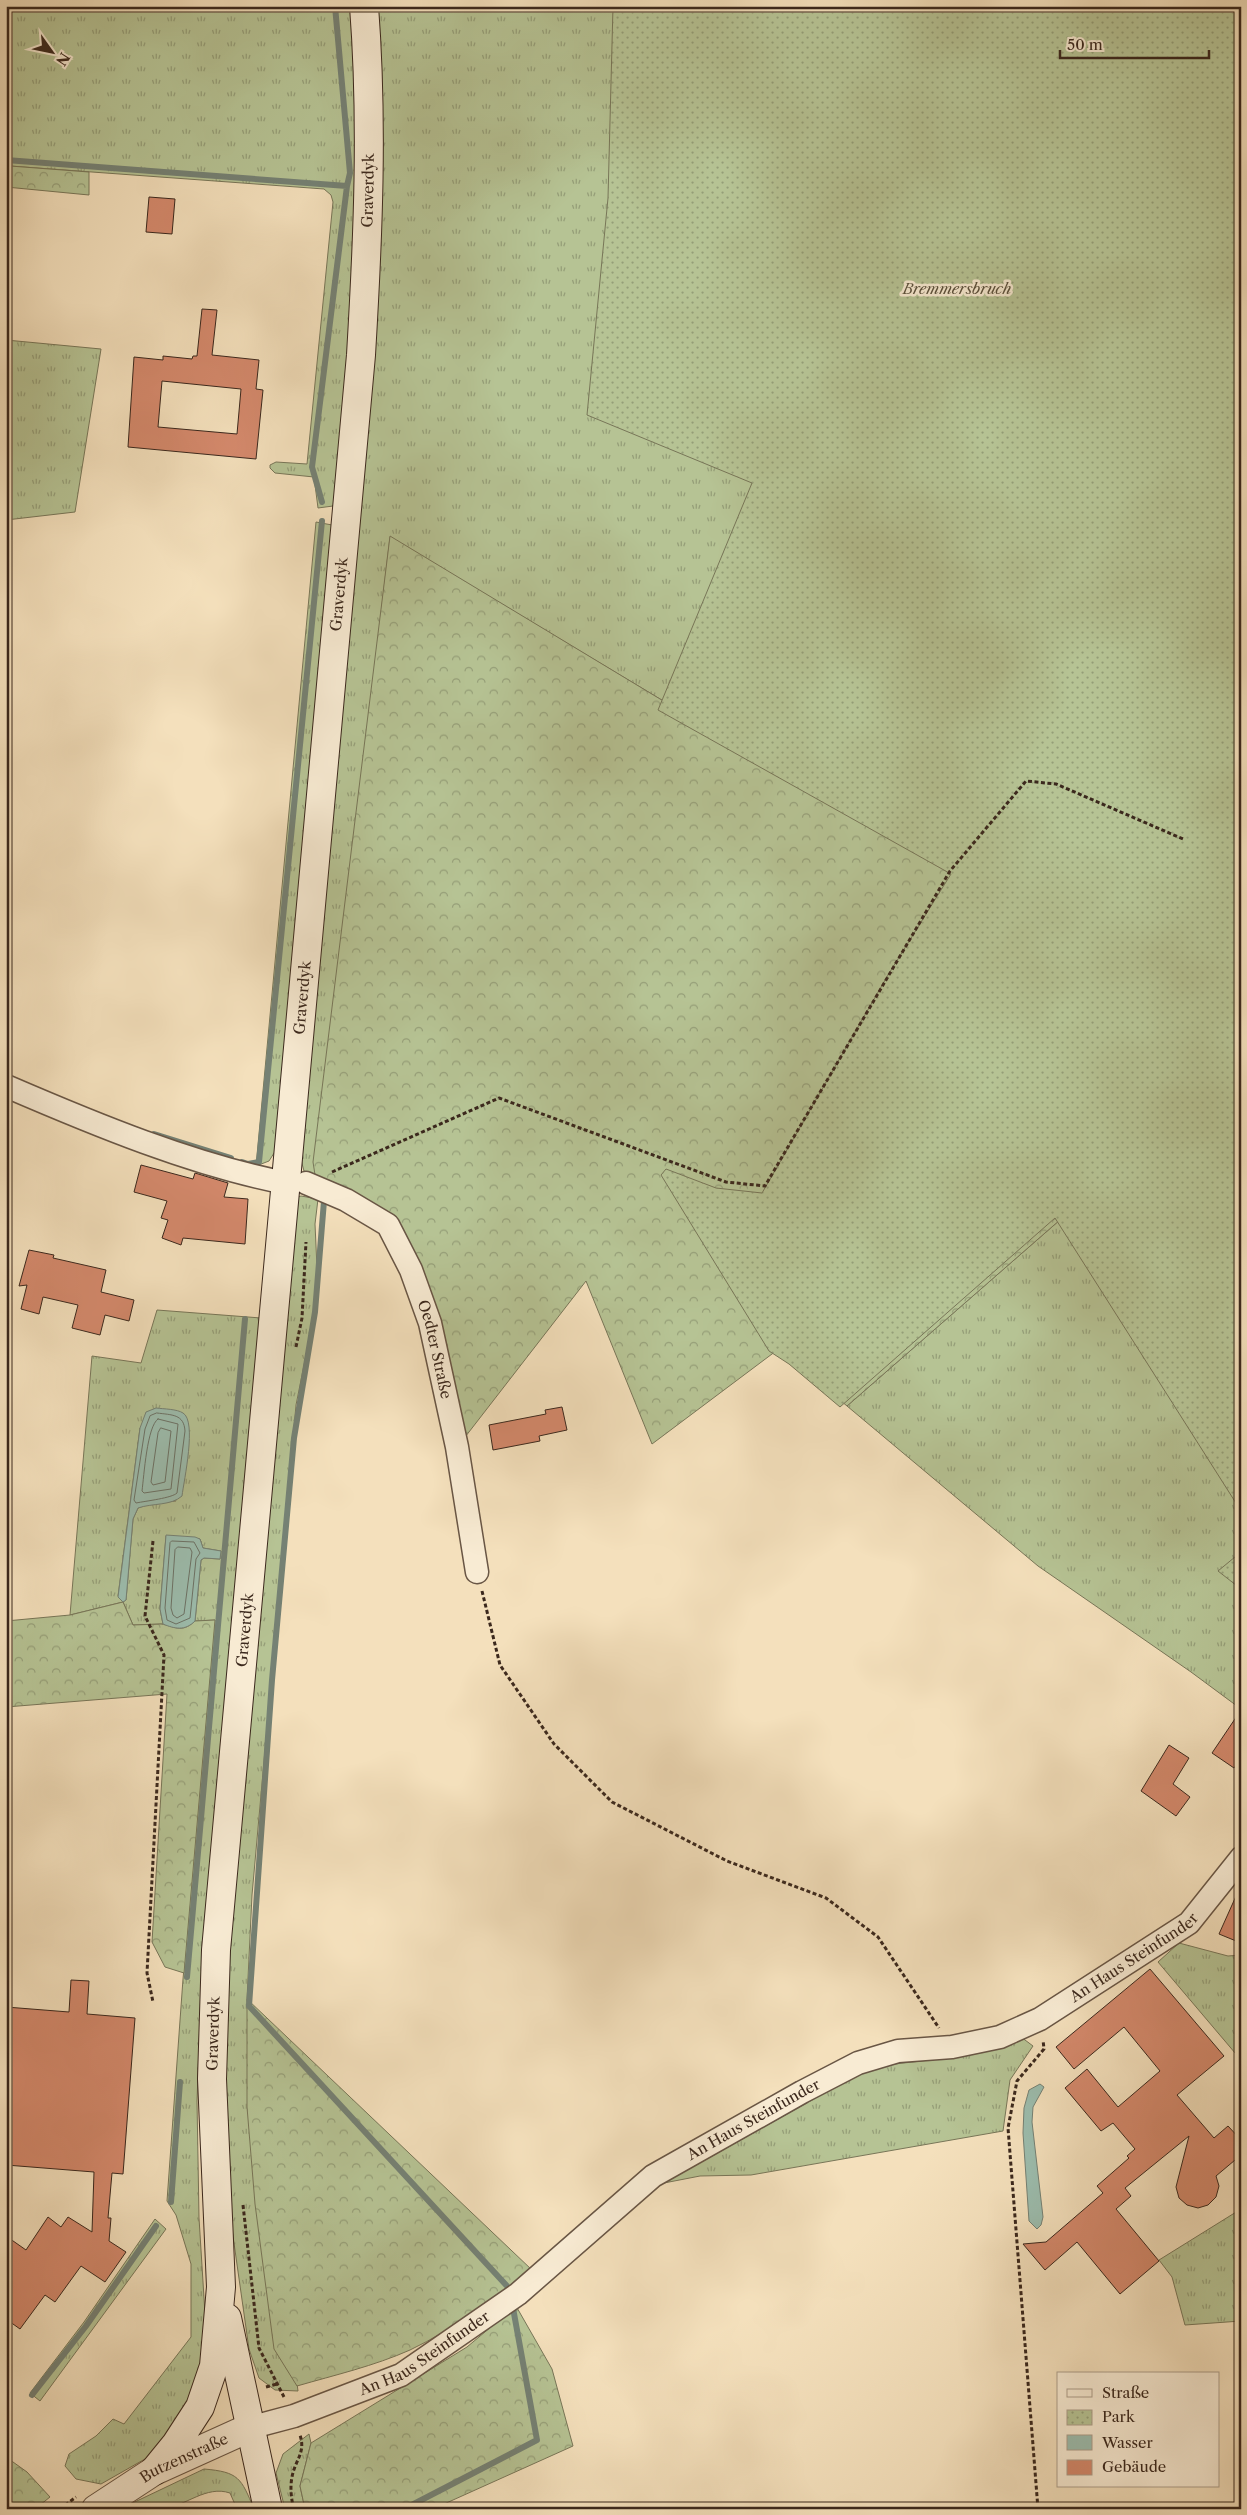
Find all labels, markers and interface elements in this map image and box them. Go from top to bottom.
north arrow [28,28,78,78]
scale bar [1060,28,1208,60]
text: 50 m [1067,35,1103,54]
text: N [52,49,74,69]
street label: Graverdyk [357,152,378,228]
park label: Bremmersbruch [902,279,1011,298]
street label: Graverdyk [326,555,352,632]
street label: Graverdyk [289,959,315,1035]
street label: Oedter Straße [414,1297,456,1401]
street label: Graverdyk [232,1591,258,1668]
street label: An Haus Steinfunder [1065,1909,1203,2007]
street label: Graverdyk [202,1995,224,2071]
street label: An Haus Steinfunder [682,2074,824,2164]
street label: An Haus Steinfunder [355,2306,494,2399]
legend [1057,2372,1220,2488]
text: Straße [1102,2383,1149,2402]
text: Park [1102,2407,1136,2426]
street label: Butzenstraße [136,2429,231,2487]
text: Wasser [1101,2433,1153,2452]
text: Gebäude [1102,2457,1166,2476]

